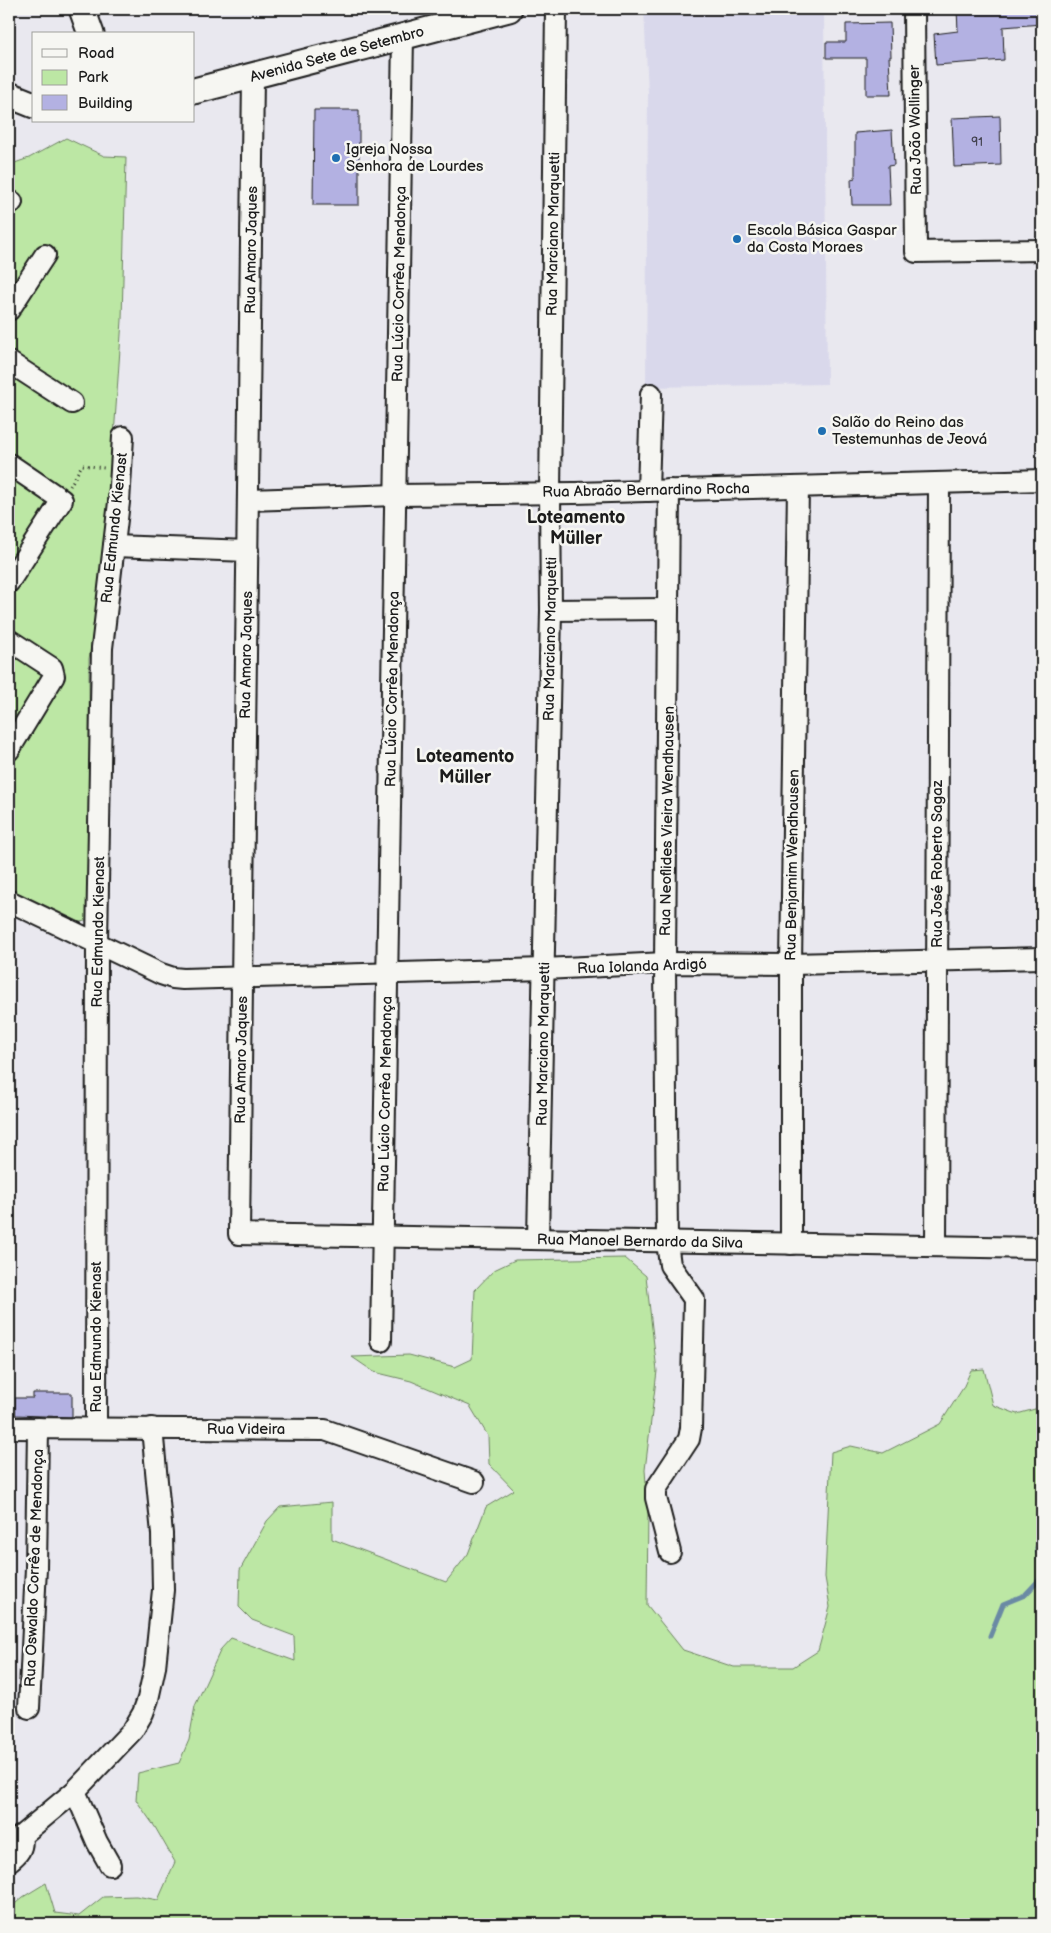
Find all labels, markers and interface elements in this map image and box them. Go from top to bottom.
street label: Avenida Sete de Setembro [248,22,426,87]
legend [32,32,195,122]
text: Road [78,44,114,63]
street label: Rua João Wollinger [905,64,926,195]
text: Park [78,68,109,87]
text: Building [78,94,133,113]
house number: 91 [971,135,983,150]
place label: Igreja Nossa Senhora de Lourdes [346,140,484,176]
marker: Igreja Nossa Senhora de Lourdes [330,152,342,164]
street label: Rua Marciano Marquetti [543,152,564,316]
street label: Rua Amaro Jaques [241,185,262,314]
street label: Rua Lúcio Corrêa Mendonça [388,186,411,382]
place label: Escola Básica Gaspar da Costa Moraes [747,221,897,257]
marker: Escola Básica Gaspar da Costa Moraes [731,233,743,245]
place label: Salão do Reino das Testemunhas de Jeová [832,413,987,449]
marker: Salão do Reino das Testemunhas de Jeová [816,425,828,437]
street label: Rua Edmundo Kienast [97,451,132,604]
street label: Rua Abraão Bernardino Rocha [542,479,750,502]
district label: Loteamento Müller [527,507,625,549]
street label: Rua Marciano Marquetti [540,557,561,721]
street label: Rua Amaro Jaques [236,590,257,719]
street label: Rua Lúcio Corrêa Mendonça [381,591,404,787]
street label: Rua Neoflides Vieira Wendhausen [656,706,679,936]
district label: Loteamento Müller [416,746,514,788]
street label: Rua Benjamim Wendhausen [781,769,804,961]
street label: Rua José Roberto Sagaz [928,779,947,948]
street label: Rua Edmundo Kienast [88,856,109,1008]
street label: Rua Iolanda Ardigó [577,955,707,978]
street label: Rua Marciano Marquetti [533,962,554,1126]
street label: Rua Amaro Jaques [231,995,252,1124]
street label: Rua Lúcio Corrêa Mendonça [374,996,397,1192]
street label: Rua Manoel Bernardo da Silva [537,1230,743,1253]
street label: Rua Edmundo Kienast [87,1261,106,1413]
street label: Rua Videira [207,1420,285,1439]
street label: Rua Oswaldo Corrêa de Mendonça [21,1449,48,1687]

